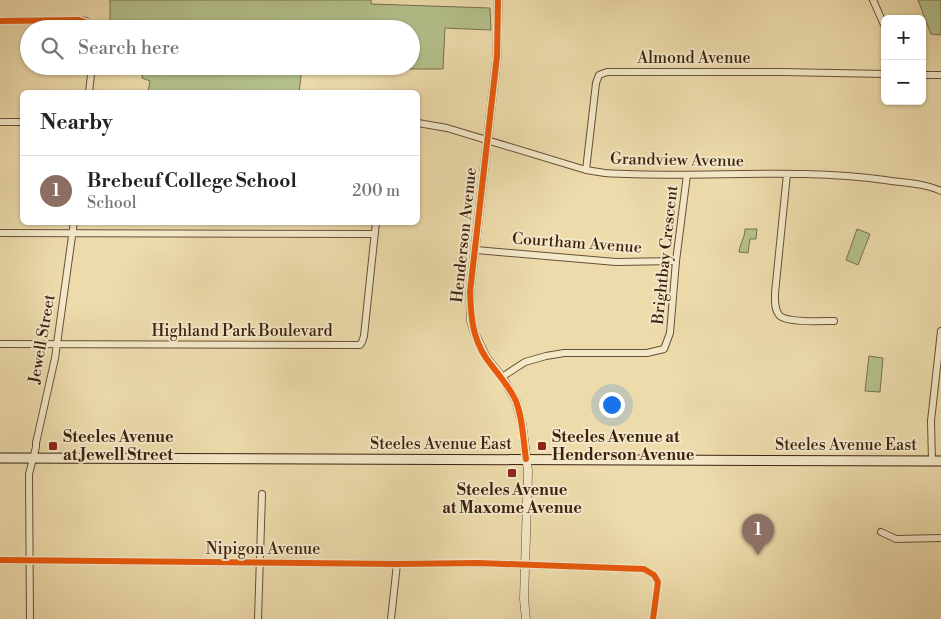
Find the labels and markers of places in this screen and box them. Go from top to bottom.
place label: Steeles Avenue at Jewell Street [63,427,174,465]
place label: Steeles Avenue at Henderson Avenue [552,427,695,465]
marker: Steeles Avenue at Jewell Street [47,440,59,452]
marker: Steeles Avenue at Henderson Avenue [536,440,548,452]
marker: Steeles Avenue at Maxome Avenue [506,467,518,479]
place label: Steeles Avenue at Maxome Avenue [442,480,582,518]
pin: 1 [742,514,774,555]

